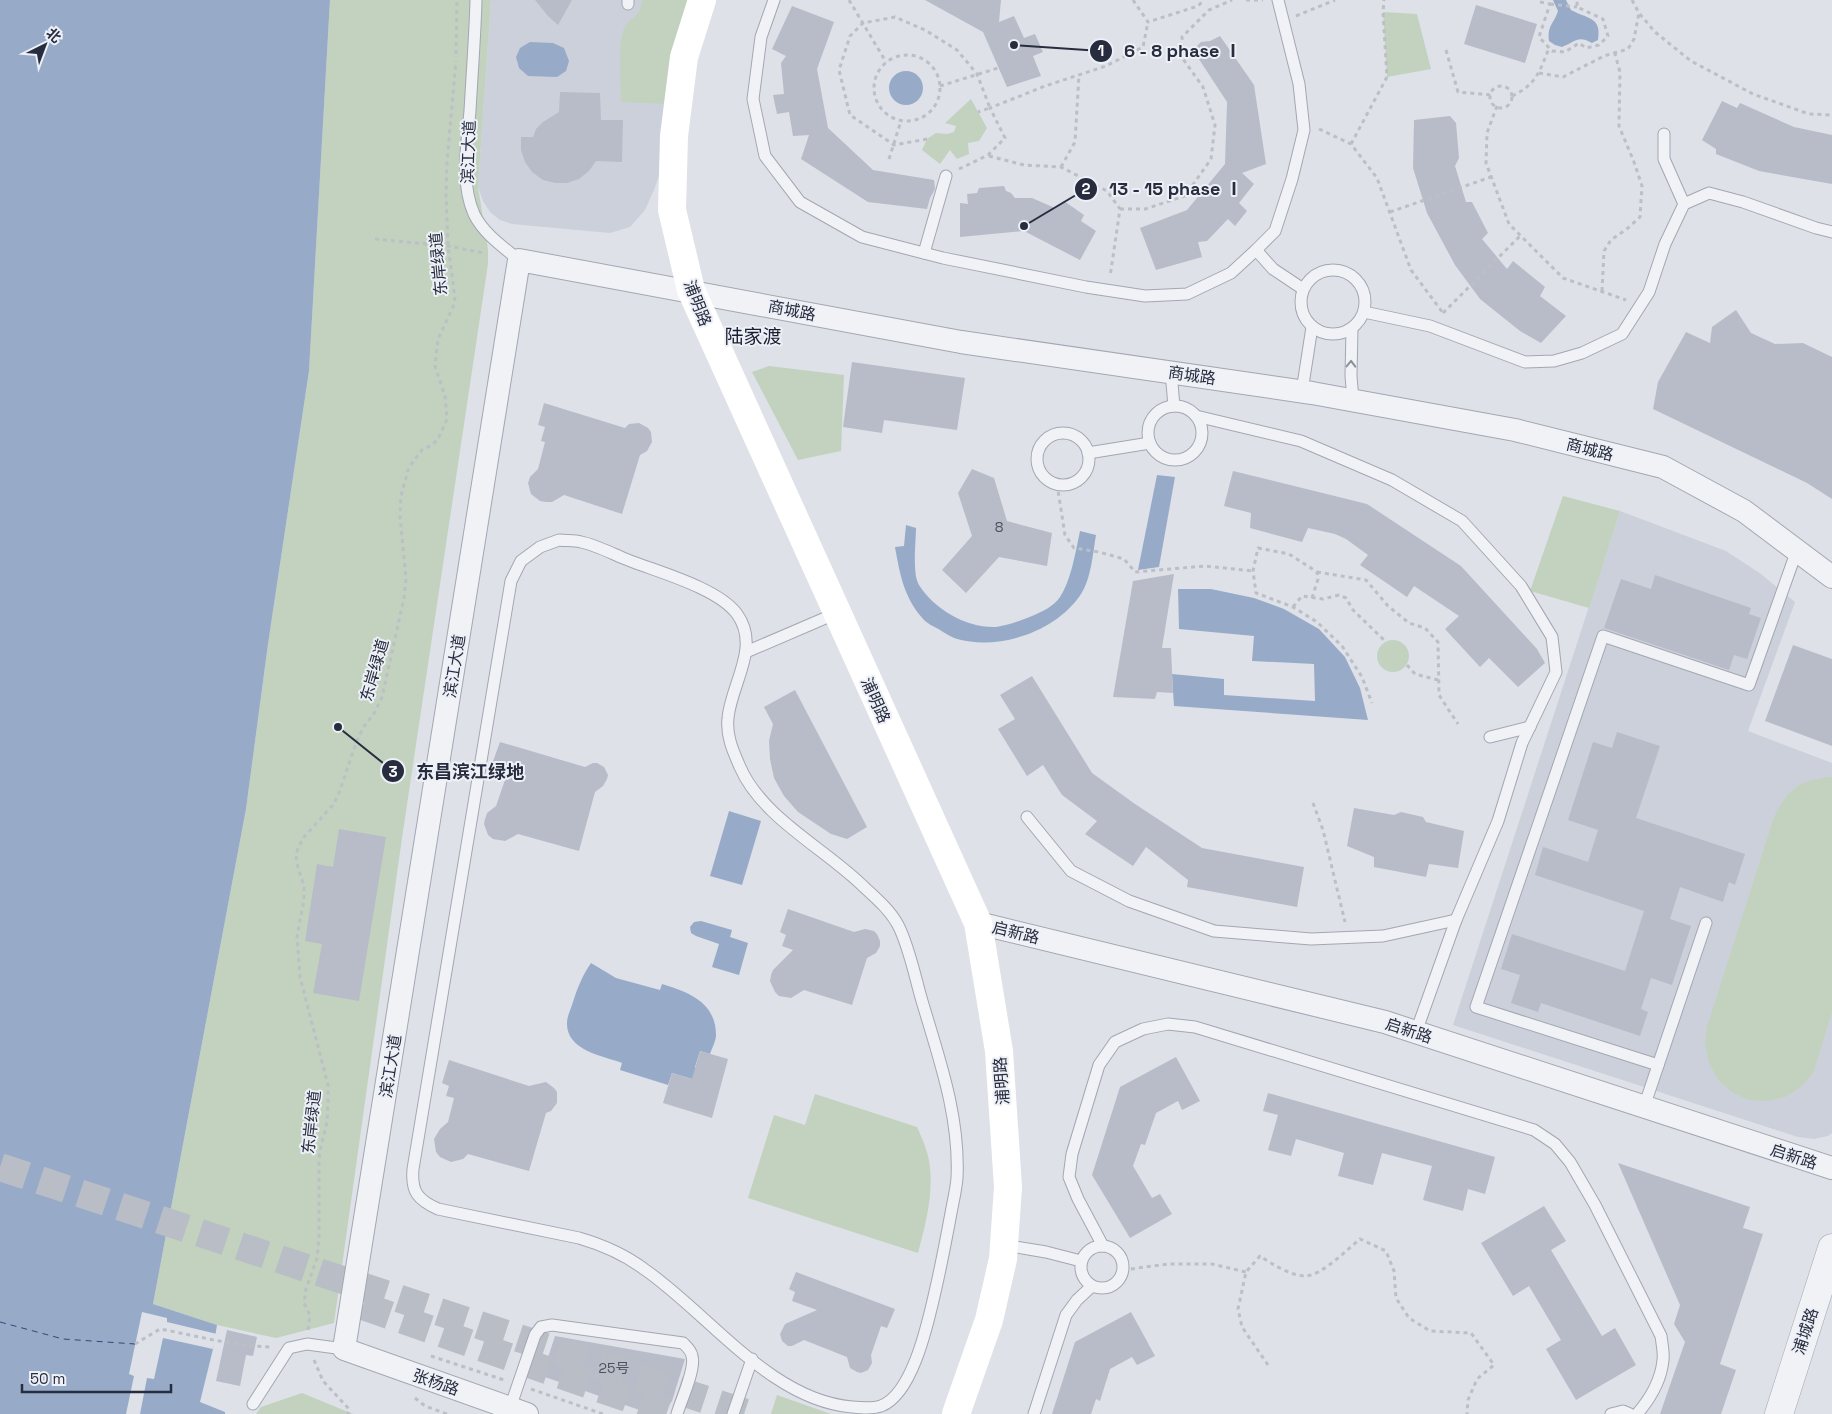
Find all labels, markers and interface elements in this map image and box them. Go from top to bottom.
north arrow [20,20,70,70]
text: 北 [42,24,65,47]
callout: 6 - 8 phase Ⅰ [1088,34,1252,67]
text: 6 - 8 phase Ⅰ [1124,39,1242,62]
text: 1 [1098,41,1104,60]
street label: 滨江大道 [457,120,480,184]
callout: 13 - 15 phase Ⅰ [1073,172,1253,205]
text: 13 - 15 phase Ⅰ [1109,177,1243,200]
text: 2 [1082,179,1091,198]
street label: 东岸绿道 [425,231,452,297]
street label: 浦明路 [679,277,716,329]
street label: 商城路 [766,296,817,325]
district label: 陆家渡 [724,324,782,349]
one-way arrow [1346,360,1356,368]
street label: 商城路 [1167,362,1217,389]
street label: 商城路 [1564,433,1616,465]
house number: 8 [995,518,1004,536]
street label: 滨江大道 [439,633,470,699]
street label: 东岸绿道 [356,636,393,704]
street label: 浦明路 [856,674,895,726]
callout: 东昌滨江绿地 [381,755,534,788]
text: 东昌滨江绿地 [416,760,524,783]
text: 3 [388,762,398,781]
street label: 启新路 [990,916,1042,948]
street label: 启新路 [1383,1013,1435,1048]
street label: 滨江大道 [375,1033,406,1099]
street label: 浦明路 [989,1056,1014,1106]
street label: 东岸绿道 [298,1089,325,1155]
street label: 启新路 [1768,1139,1820,1174]
street label: 浦城路 [1788,1305,1823,1357]
house number: 25号 [599,1359,629,1377]
scale bar [22,1362,171,1394]
street label: 张杨路 [410,1365,462,1400]
text: 50 m [30,1369,65,1388]

